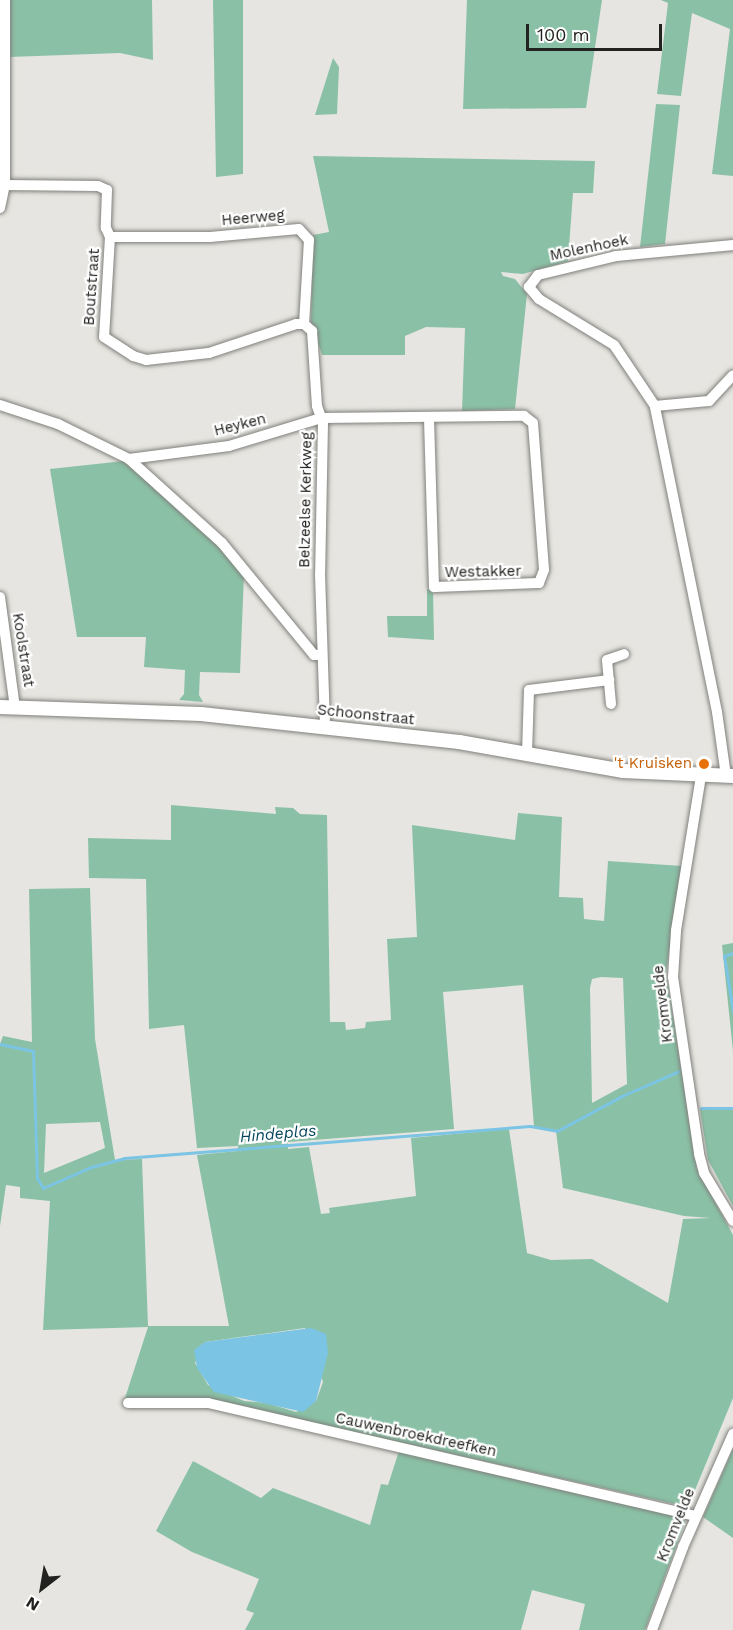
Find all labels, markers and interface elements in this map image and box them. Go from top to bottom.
scale bar [529,12,666,50]
text: 100 m [537,24,590,45]
street label: Heerweg [221,206,285,230]
street label: Molenhoek [548,231,630,265]
street label: Boutstraat [80,248,104,326]
street label: Heyken [212,410,268,440]
street label: Belzeelse Kerkweg [296,432,316,568]
street label: Westakker [444,562,522,582]
street label: Koolstraat [8,612,38,688]
street label: Schoonstraat [317,701,415,729]
place label: 't Kruisken [614,755,692,773]
marker: 't Kruisken [697,757,711,771]
street label: Kromvelde [649,964,677,1044]
water label: Hindeplas [239,1121,317,1147]
street label: Cauwenbroekdreefken [334,1409,498,1461]
street label: Kromvelde [653,1486,699,1564]
north arrow [12,1558,72,1618]
text: N [23,1593,42,1615]

